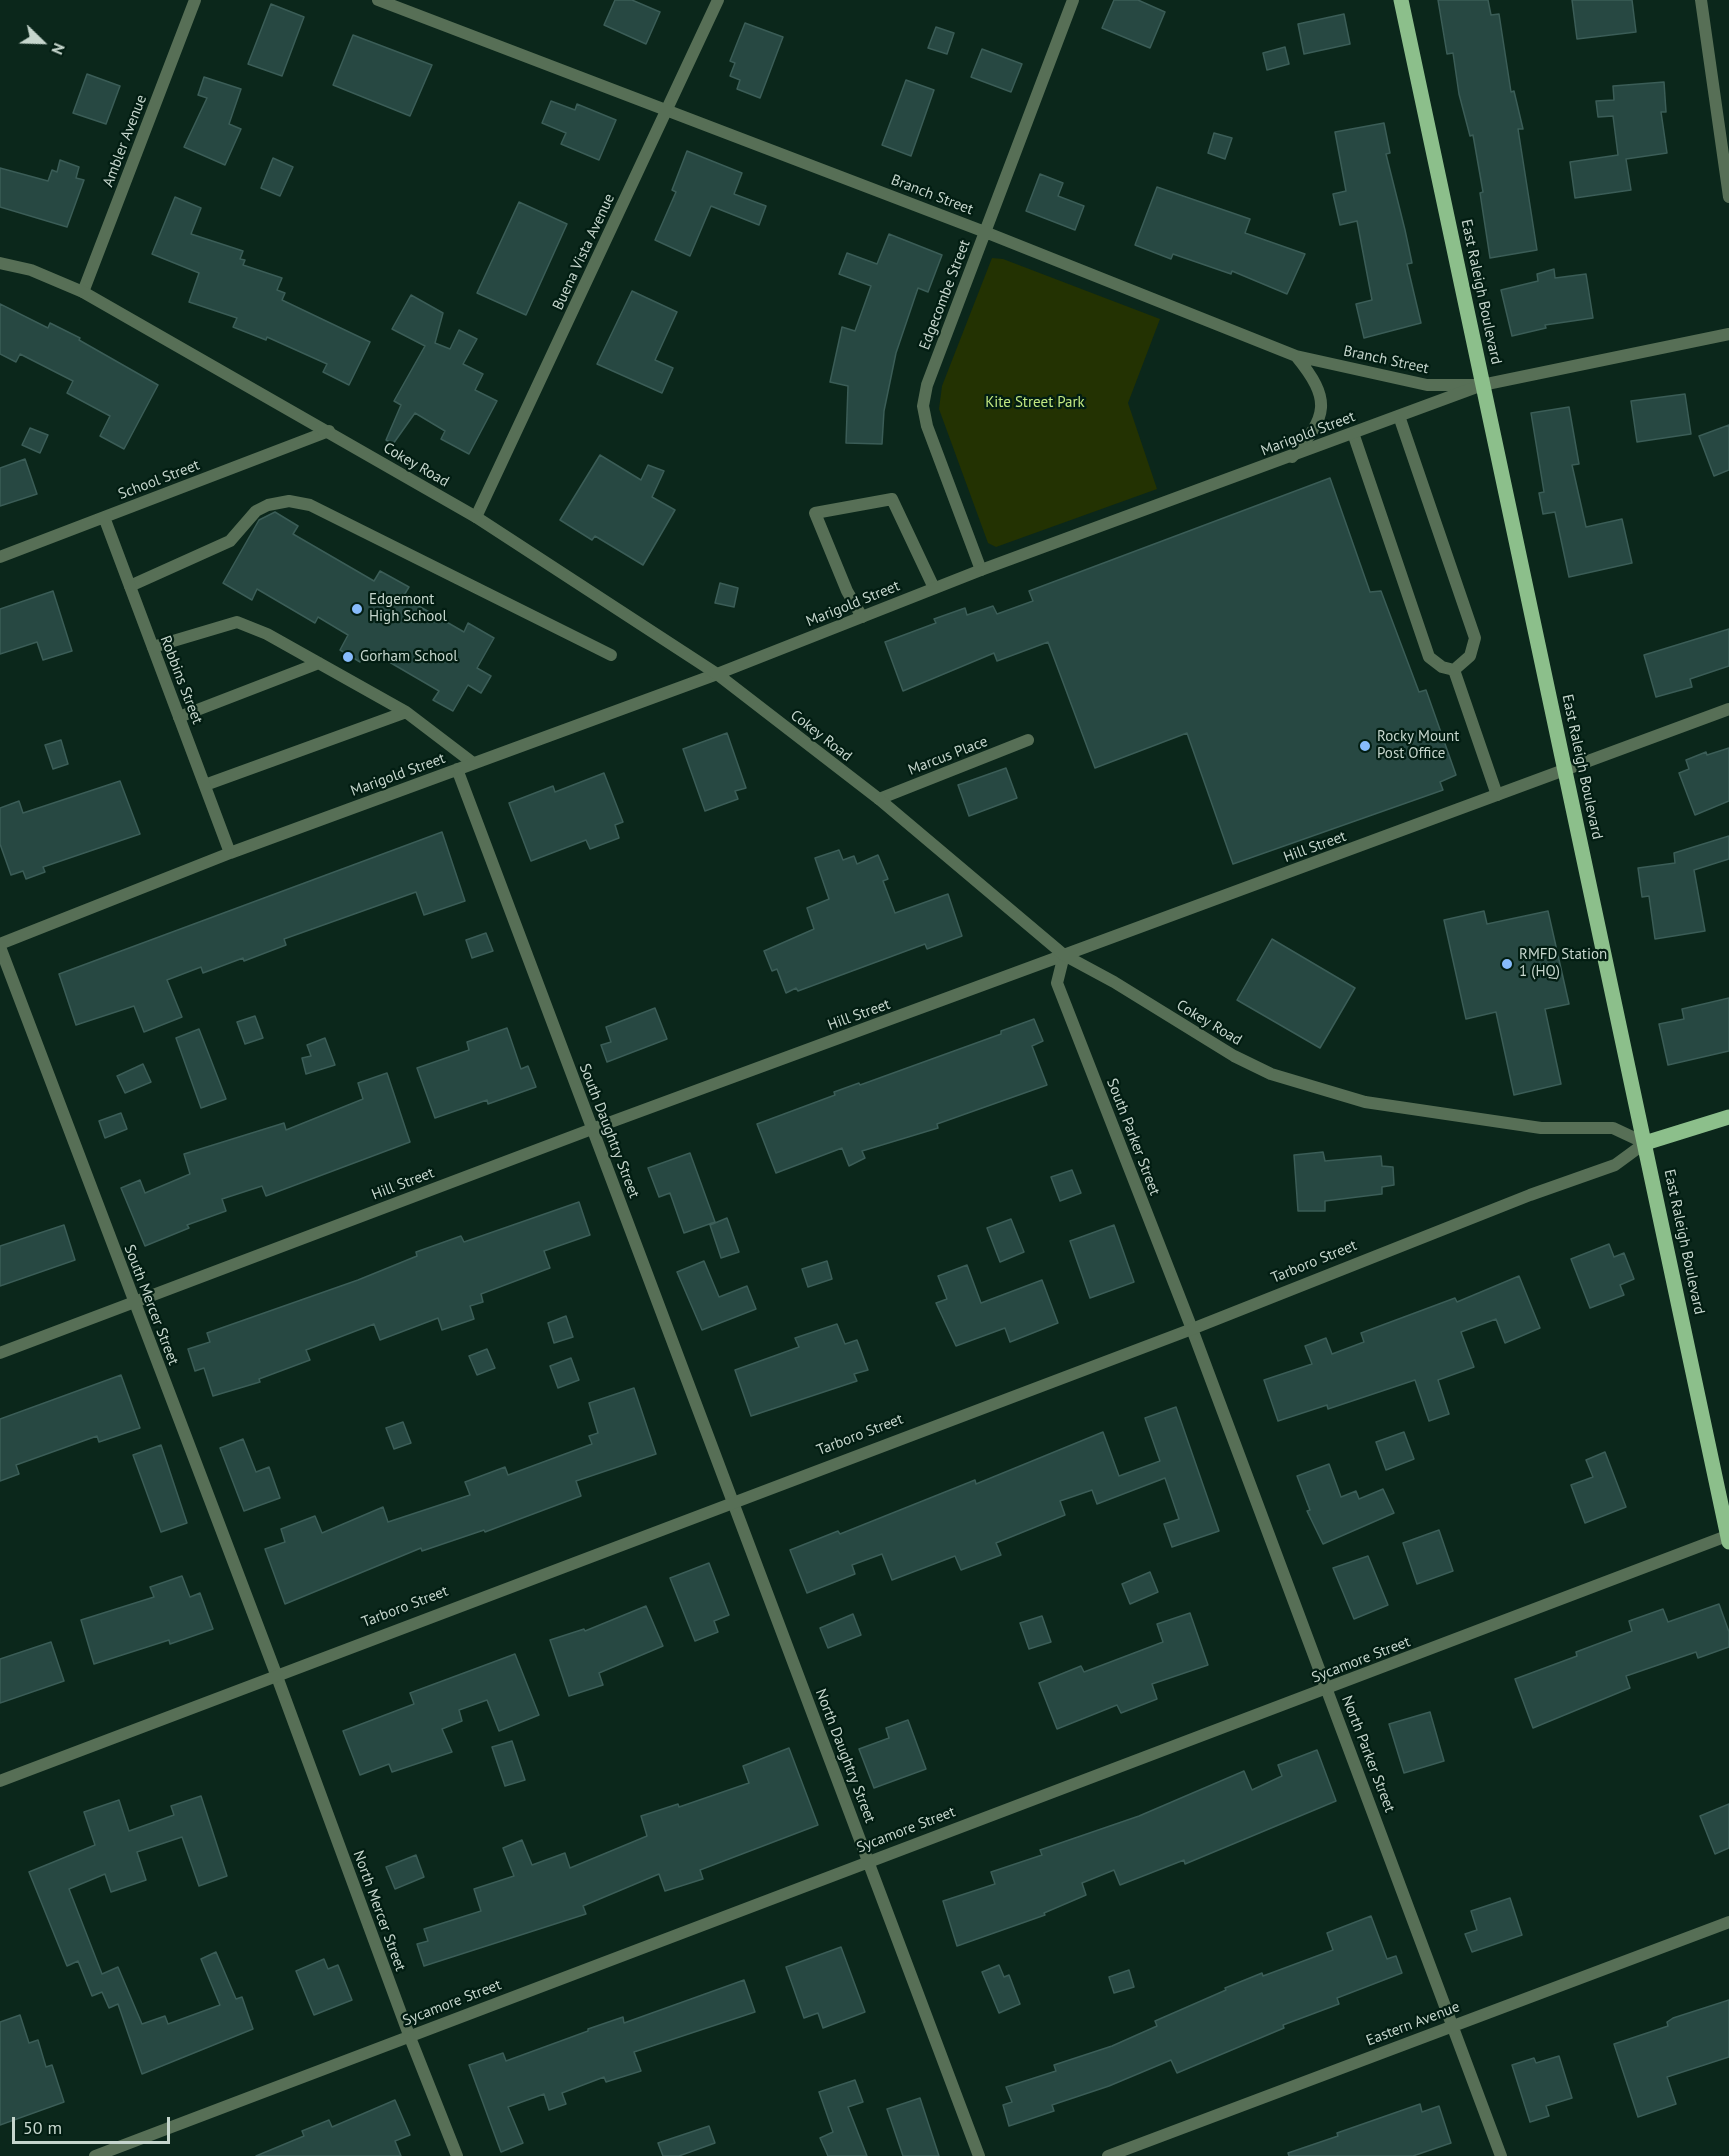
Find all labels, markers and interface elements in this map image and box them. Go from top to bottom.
north arrow [12,12,72,72]
text: N [47,40,70,58]
street label: Ambler Avenue [99,92,151,190]
street label: Branch Street [888,171,976,219]
street label: Buena Vista Avenue [549,191,619,313]
street label: East Raleigh Boulevard [1457,218,1505,366]
street label: Edgecombe Street [916,237,974,353]
street label: Branch Street [1342,342,1430,378]
park label: Kite Street Park [985,394,1085,412]
street label: Marigold Street [1258,408,1358,460]
street label: Cokey Road [380,439,452,491]
street label: School Street [116,456,202,504]
street label: Marigold Street [804,577,902,631]
place label: Edgemont High School [369,591,447,626]
marker: Edgemont High School [350,602,364,616]
street label: Robbins Street [156,633,206,727]
place label: Gorham School [360,648,458,666]
marker: Gorham School [341,650,355,664]
street label: East Raleigh Boulevard [1558,693,1606,841]
street label: Cokey Road [787,706,855,766]
place label: Rocky Mount Post Office [1377,728,1459,763]
street label: Marcus Place [906,733,990,779]
marker: Rocky Mount Post Office [1358,739,1372,753]
street label: Marigold Street [348,750,448,800]
street label: Hill Street [1281,827,1349,867]
place label: RMFD Station 1 (HQ) [1519,946,1607,981]
marker: RMFD Station 1 (HQ) [1500,957,1514,971]
street label: Hill Street [825,995,893,1035]
street label: Cokey Road [1173,996,1245,1050]
street label: South Daughtry Street [575,1061,643,1201]
street label: South Parker Street [1102,1076,1164,1198]
street label: Hill Street [369,1164,437,1204]
street label: East Raleigh Boulevard [1660,1168,1708,1316]
street label: Tarboro Street [1268,1237,1360,1287]
street label: South Mercer Street [120,1242,182,1368]
street label: Tarboro Street [814,1410,906,1460]
street label: Tarboro Street [359,1582,451,1632]
street label: Sycamore Street [1309,1633,1413,1687]
street label: North Daughtry Street [811,1686,879,1826]
street label: North Parker Street [1337,1693,1399,1815]
street label: Sycamore Street [854,1803,958,1857]
street label: North Mercer Street [349,1848,409,1974]
street label: Sycamore Street [400,1976,504,2030]
street label: Eastern Avenue [1364,1998,1462,2050]
scale bar [15,2105,172,2143]
text: 50 m [23,2116,62,2139]

